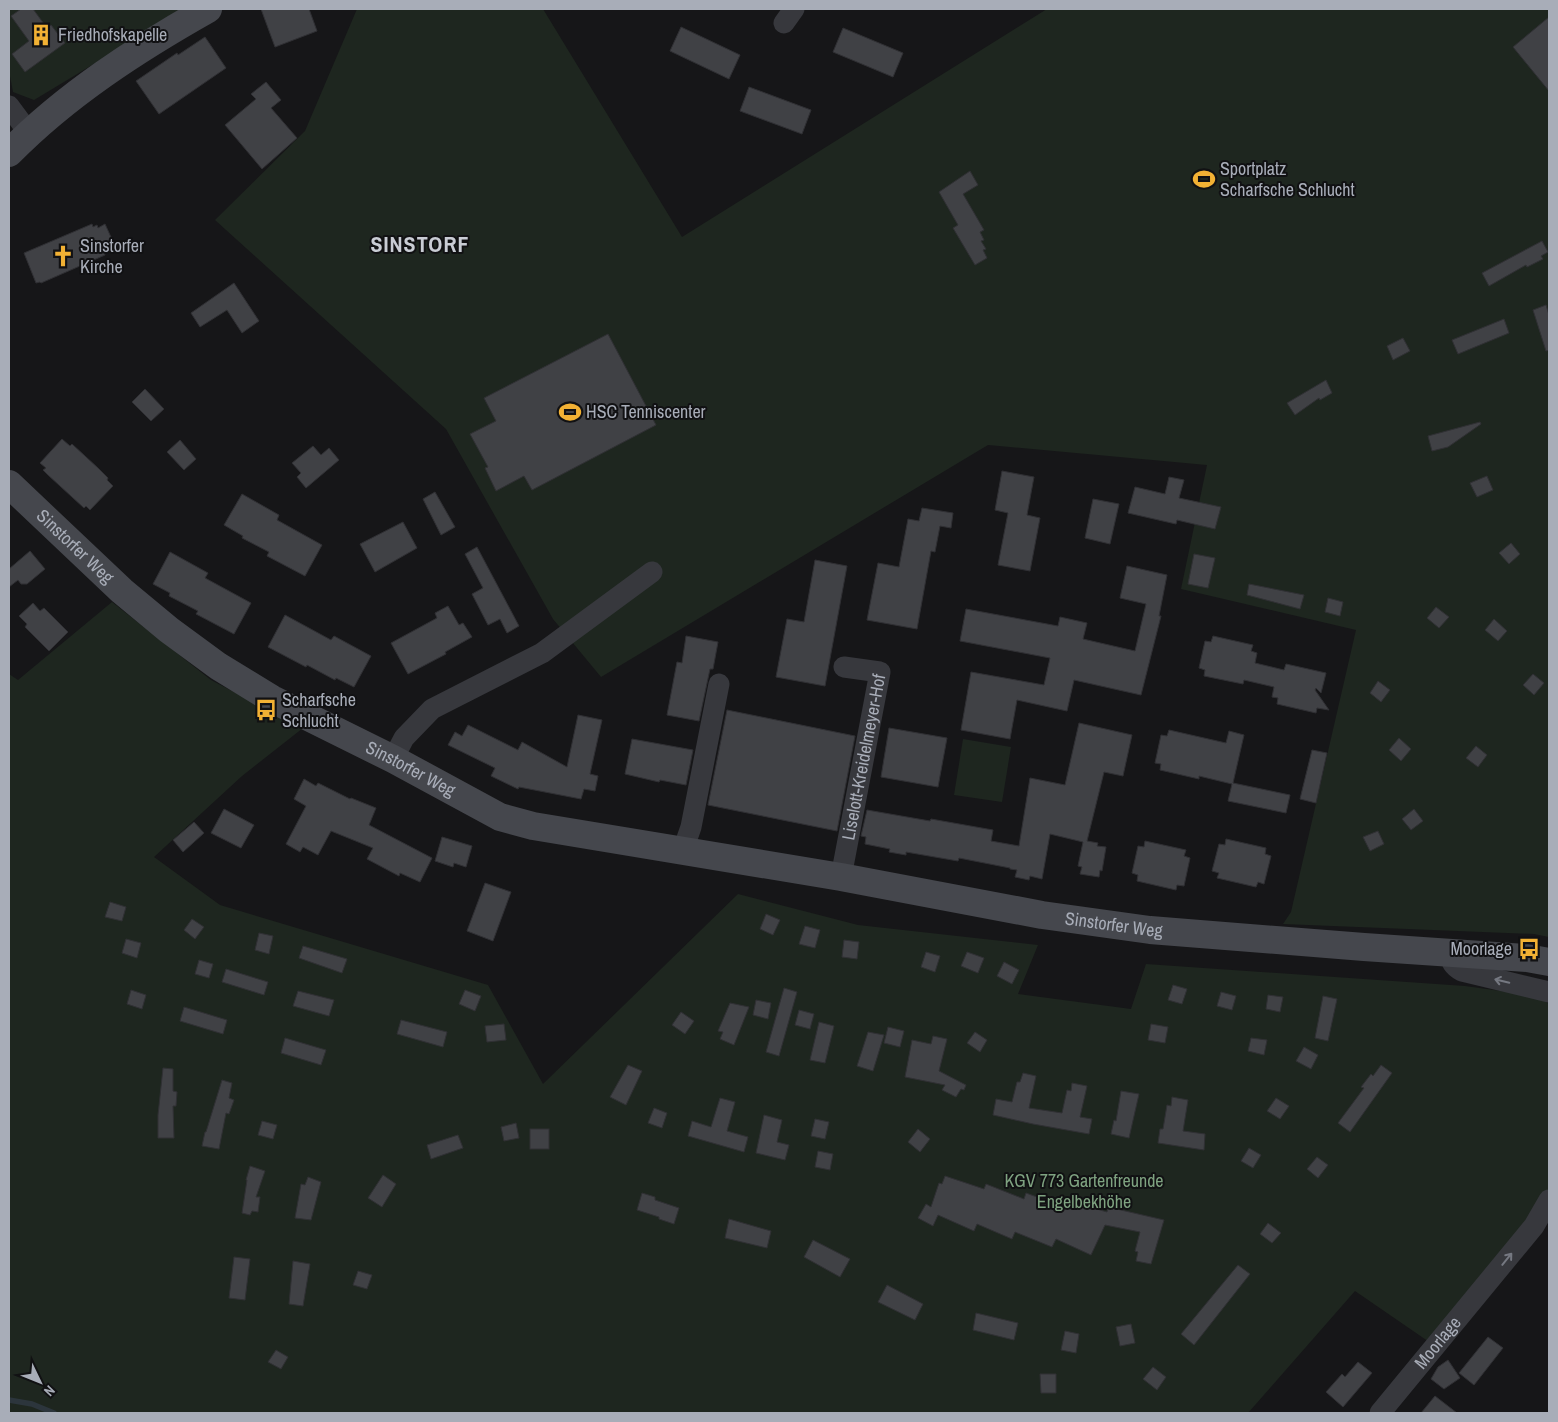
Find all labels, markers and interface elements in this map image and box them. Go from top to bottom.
building icon: Friedhofskapelle [28,22,54,48]
place label: Friedhofskapelle [58,22,167,47]
place label: Sportplatz Scharfsche Schlucht [1220,156,1355,202]
sports icon: Sportplatz Scharfsche Schlucht [1191,166,1217,192]
district label: SINSTORF [371,229,469,259]
place label: Sinstorfer Kirche [80,233,144,279]
church icon: Sinstorfer Kirche [50,243,76,269]
sports icon: HSC Tenniscenter [557,399,583,425]
place label: HSC Tenniscenter [586,399,706,424]
street label: Sinstorfer Weg [31,503,120,590]
street label: Liselott-Kreidelmeyer-Hof [835,671,891,842]
place label: Scharfsche Schlucht [282,687,356,733]
bus stop icon: Scharfsche Schlucht [253,697,279,723]
street label: Sinstorfer Weg [362,734,461,803]
street label: Sinstorfer Weg [1063,905,1164,943]
place label: Moorlage [1450,936,1512,961]
bus stop icon: Moorlage [1516,936,1542,962]
one-way arrow [1494,976,1510,985]
park label: KGV 773 Gartenfreunde Engelbekhöhe [1004,1168,1164,1214]
one-way arrow [1502,1253,1513,1266]
street label: Moorlage [1408,1311,1467,1374]
north arrow [15,1357,65,1407]
text: N [40,1382,59,1400]

